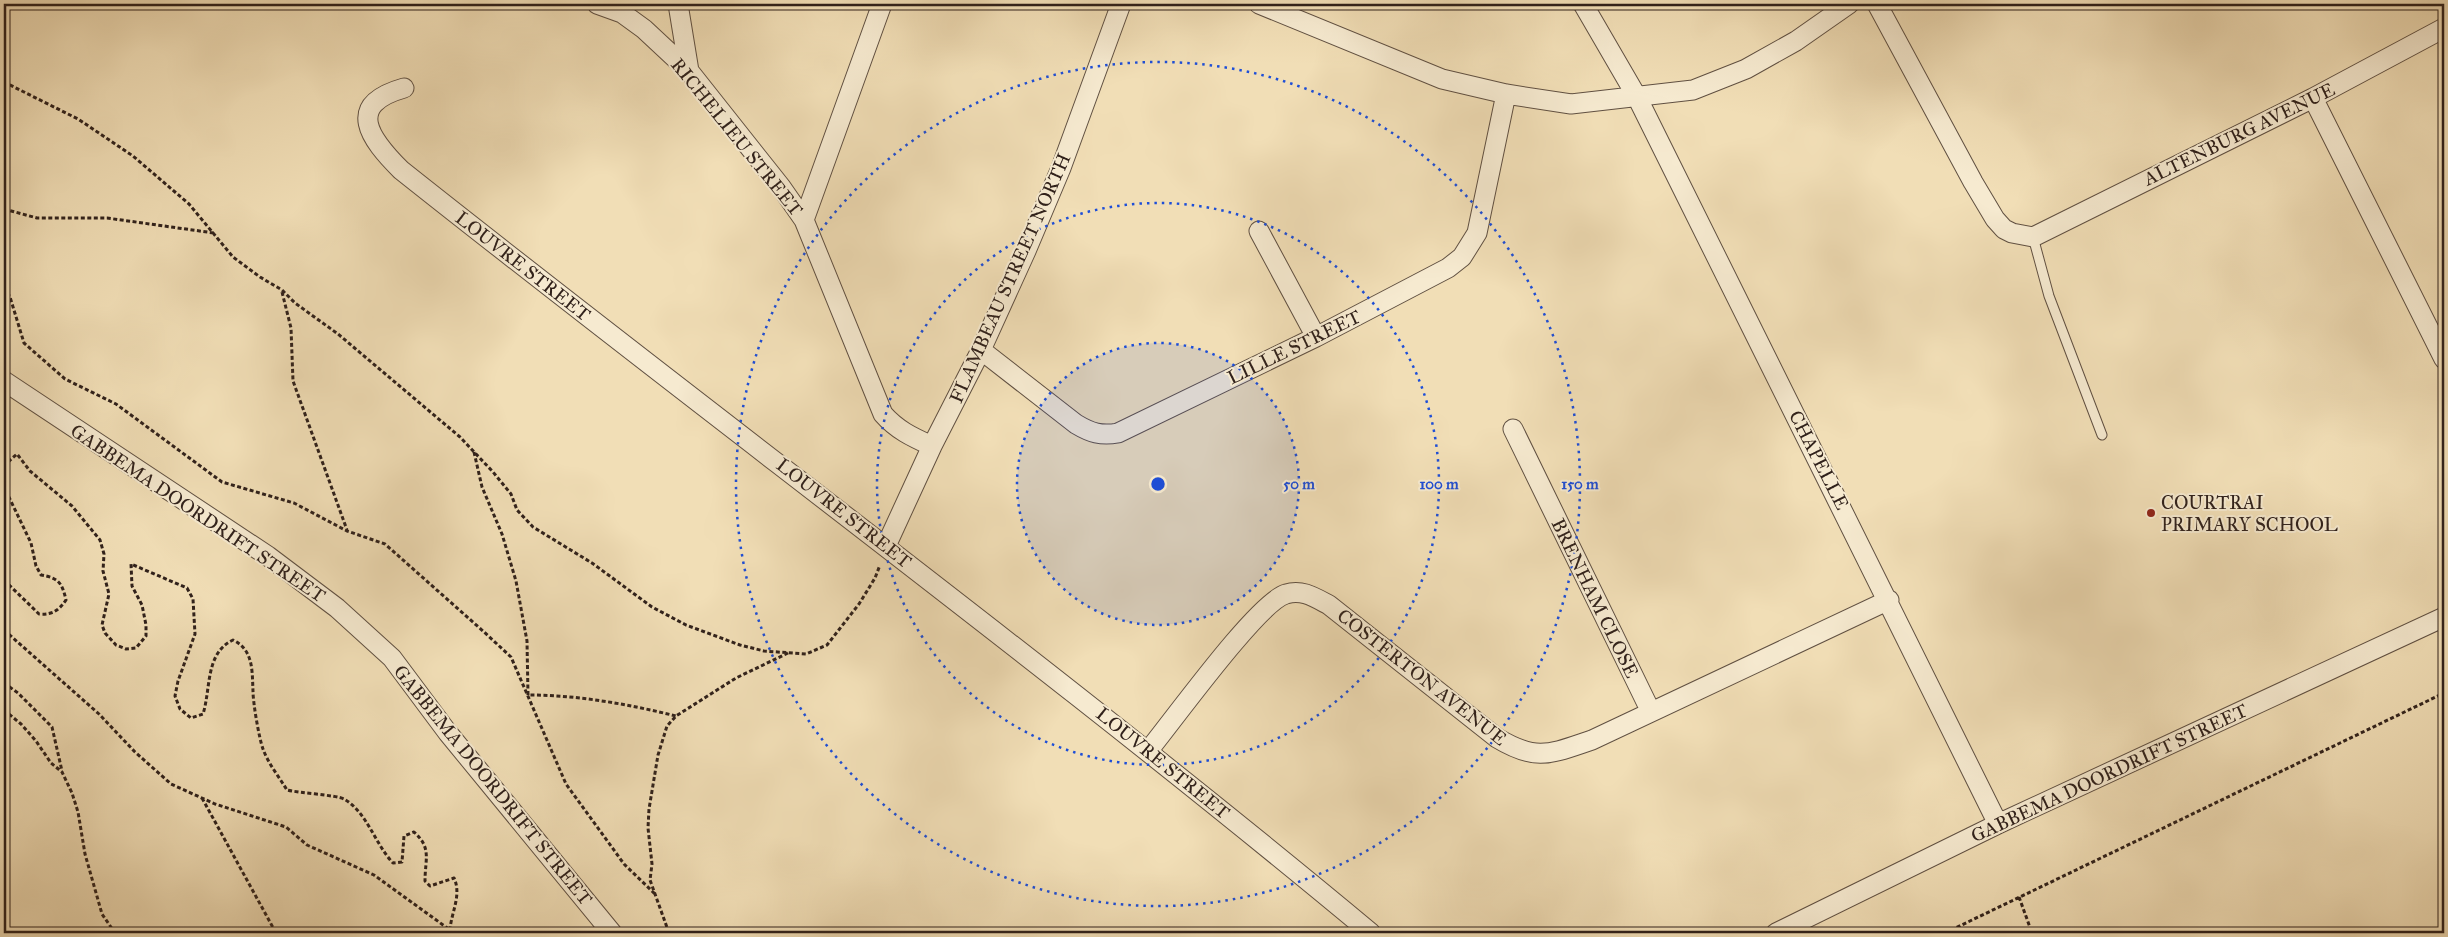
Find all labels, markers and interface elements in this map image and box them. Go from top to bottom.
street label: RICHELIEU STREET [666,53,808,221]
street label: ALTENBURG AVENUE [2139,77,2339,191]
street label: FLAMBEAU STREET NORTH [944,150,1076,406]
street label: LOUVRE STREET [451,206,595,326]
street label: LILLE STREET [1224,305,1364,389]
street label: CHAPELLE [1784,407,1854,514]
street label: GABBEMA DOORDRIFT STREET [66,419,330,607]
street label: LOUVRE STREET [772,453,916,573]
centre of rings [1149,475,1167,493]
text: 50 m [1283,475,1315,493]
text: 100 m [1419,475,1459,493]
text: 150 m [1561,475,1599,493]
place label: COURTRAI PRIMARY SCHOOL [2161,491,2338,536]
marker: COURTRAI PRIMARY SCHOOL [2145,507,2157,519]
street label: BRENHAM CLOSE [1546,515,1644,682]
street label: COSTERTON AVENUE [1333,604,1512,750]
street label: GABBEMA DOORDRIFT STREET [389,660,597,910]
street label: GABBEMA DOORDRIFT STREET [1967,699,2251,847]
street label: LOUVRE STREET [1092,702,1234,824]

